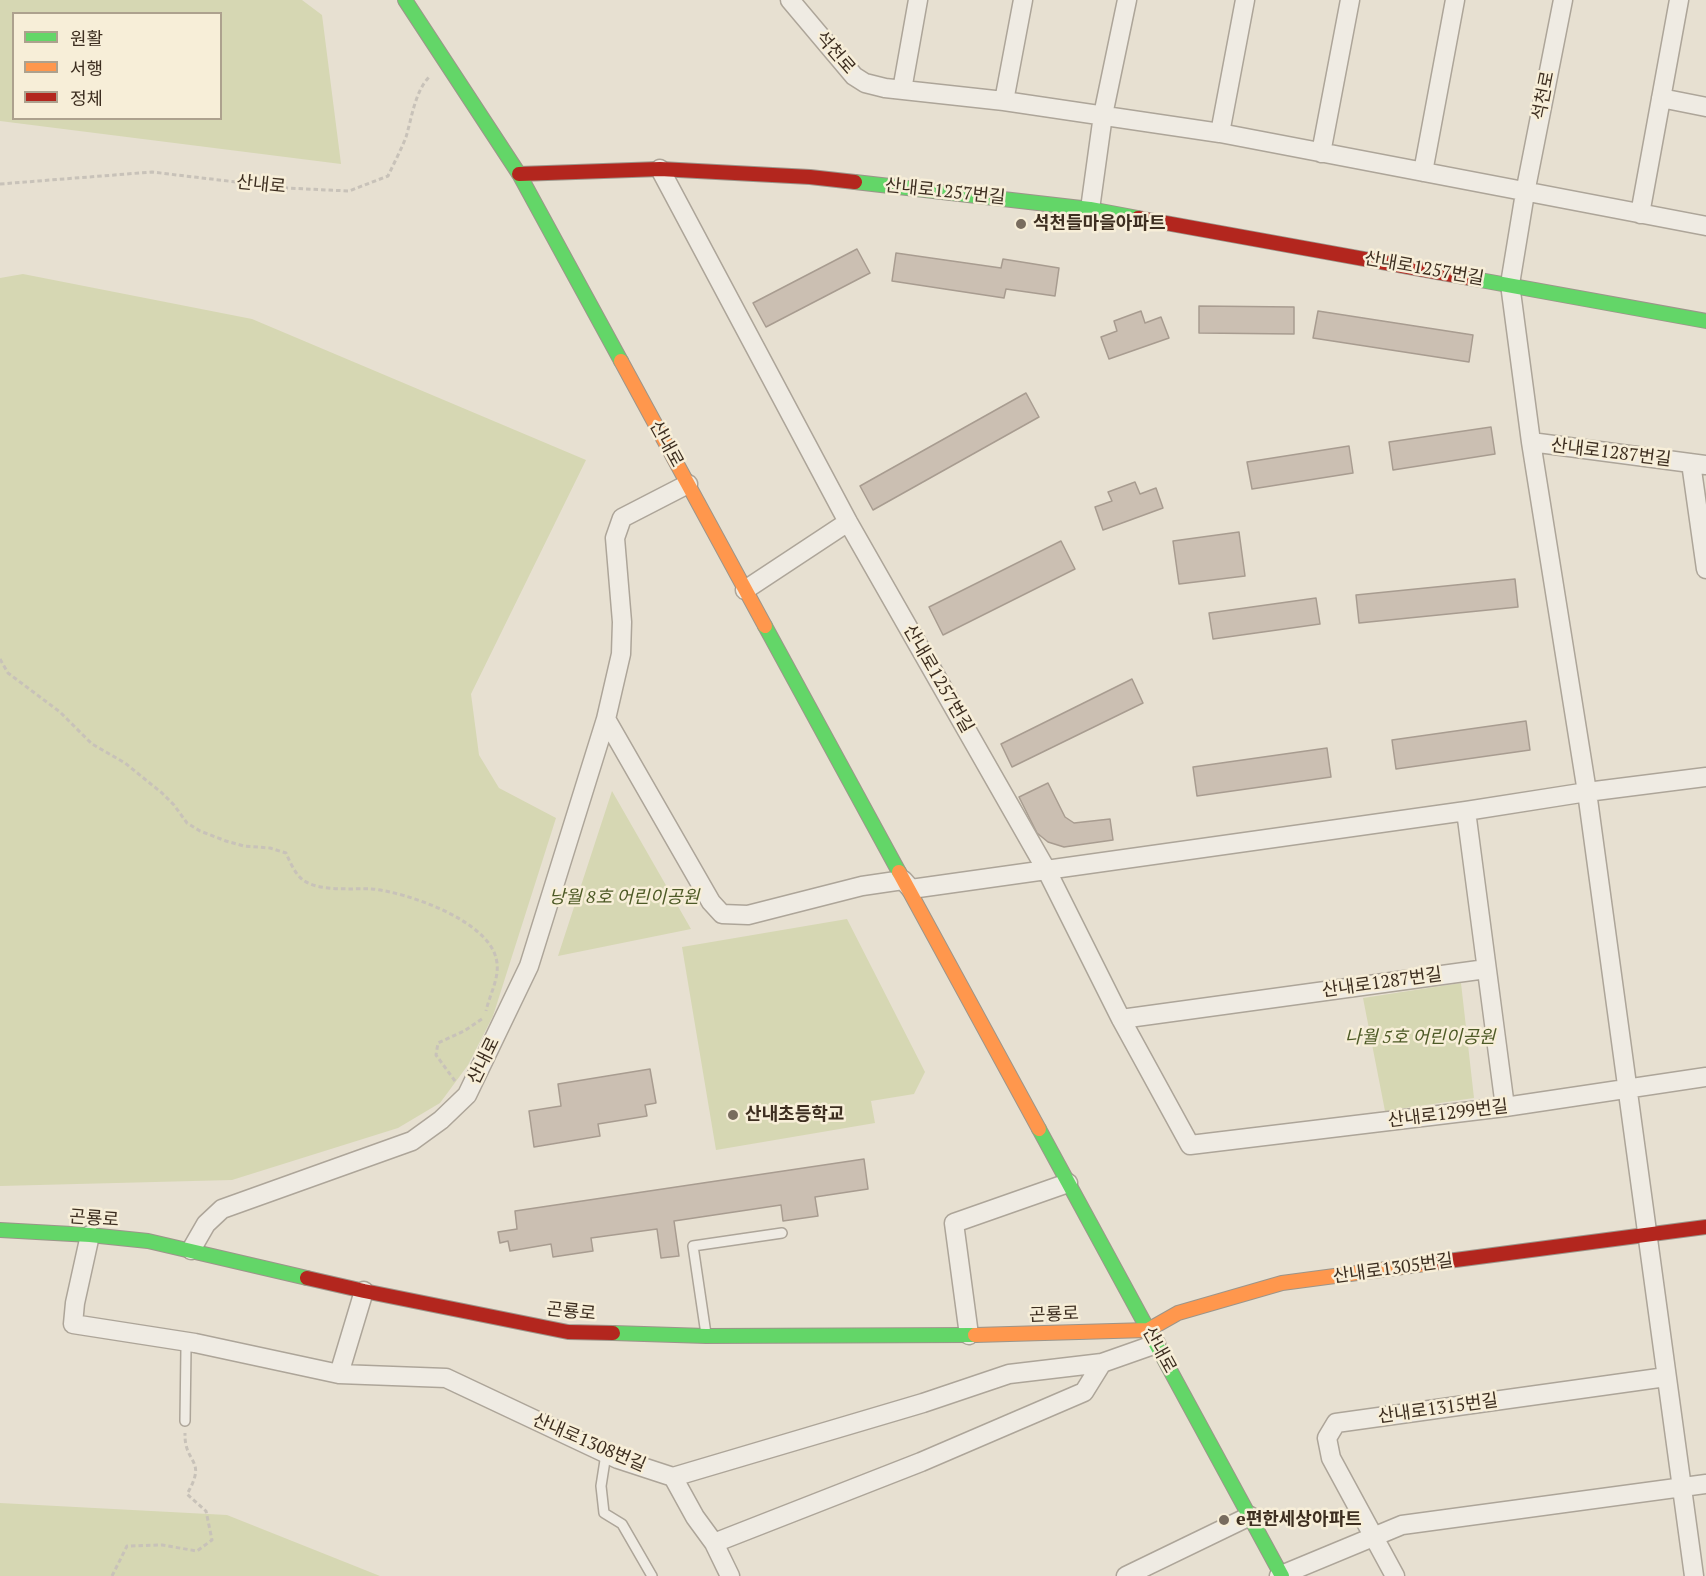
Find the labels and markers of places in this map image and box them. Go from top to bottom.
place label: 석천들마을아파트 [1033,213,1165,235]
marker: 석천들마을아파트 [1014,217,1028,231]
place label: 산내초등학교 [745,1104,844,1126]
marker: 산내초등학교 [726,1108,740,1122]
place label: e편한세상아파트 [1236,1509,1362,1531]
marker: e편한세상아파트 [1217,1513,1231,1527]

